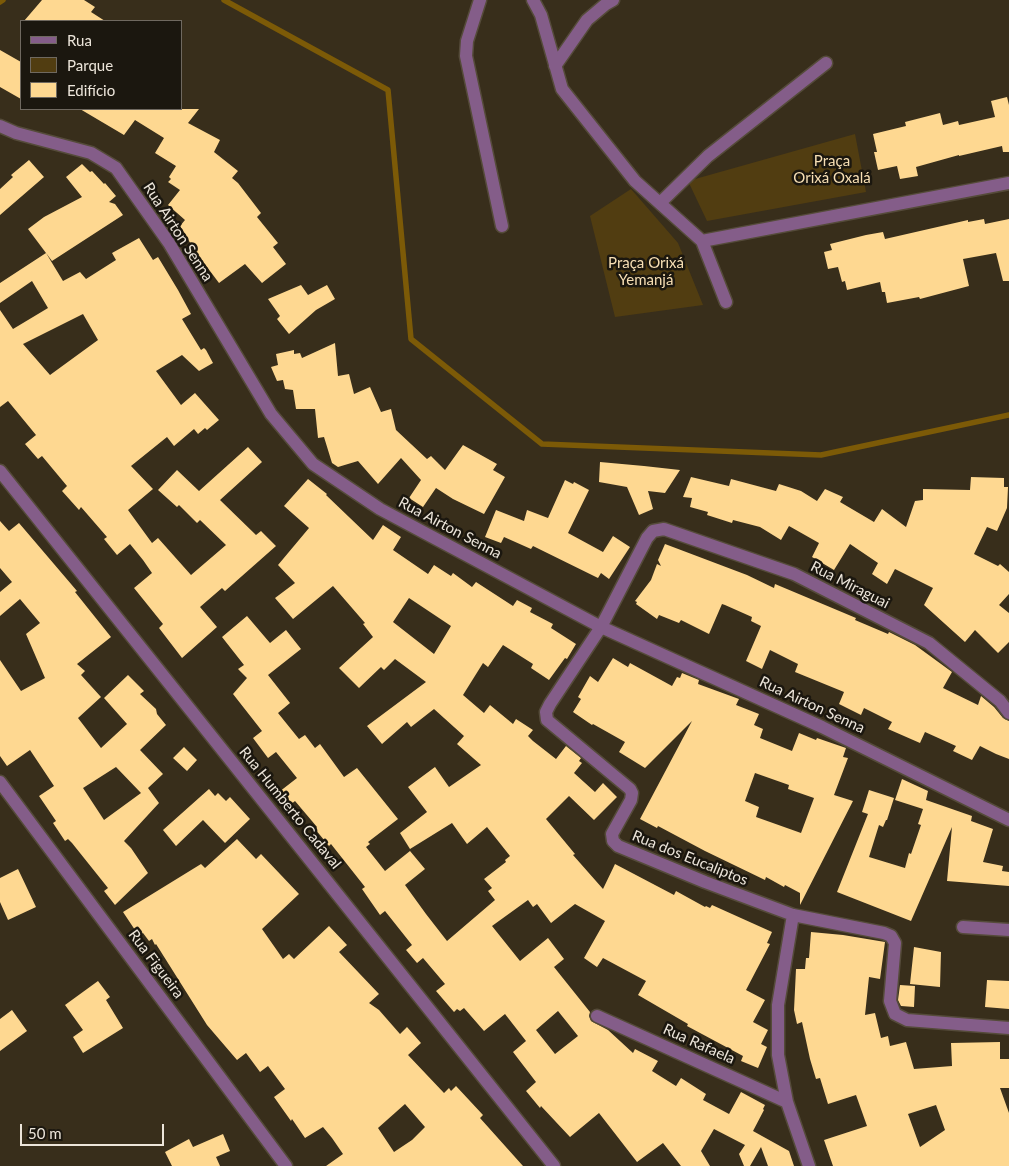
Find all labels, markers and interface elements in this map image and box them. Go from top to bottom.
legend [20,20,182,110]
text: Rua [67,31,92,49]
text: Parque [67,56,113,74]
text: Edifício [67,81,115,99]
park label: Praça Orixá Oxalá [793,152,871,187]
street label: Rua Airton Senna [139,179,217,285]
park label: Praça Orixá Yemanjá [608,254,684,289]
street label: Rua Airton Senna [395,493,505,563]
street label: Rua Miraguai [808,557,892,613]
street label: Rua Airton Senna [756,673,868,737]
street label: Rua Humberto Cadaval [235,743,345,873]
street label: Rua dos Eucaliptos [630,827,750,889]
street label: Rua Figueira [124,926,188,1002]
street label: Rua Rafaela [660,1020,738,1068]
scale bar [22,1114,166,1146]
text: 50 m [28,1124,62,1142]

